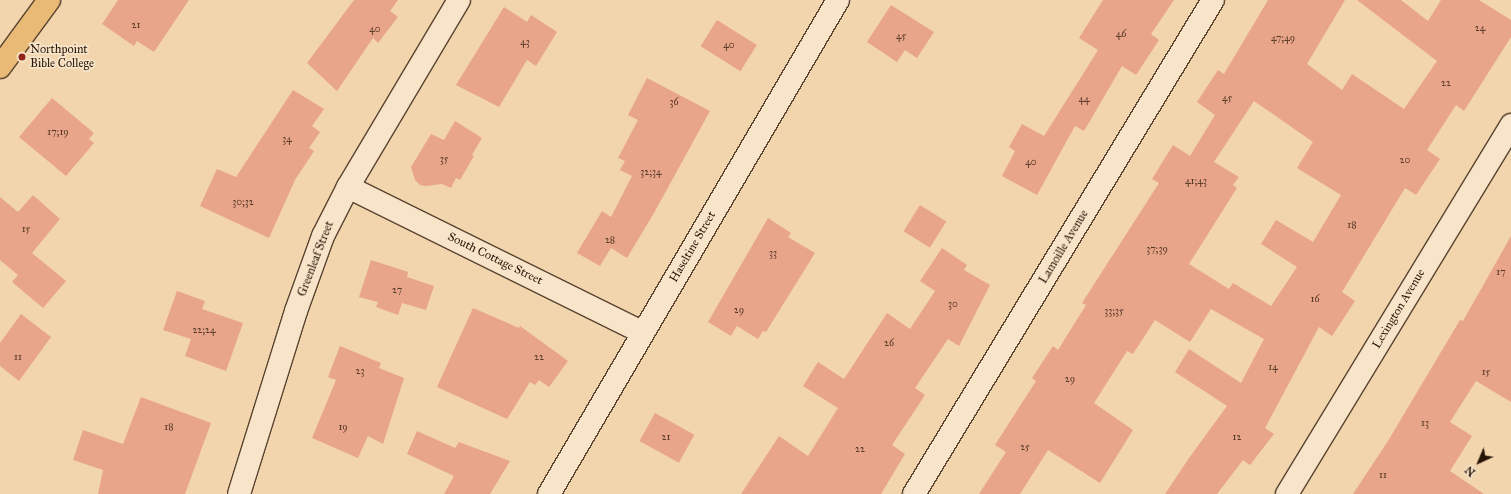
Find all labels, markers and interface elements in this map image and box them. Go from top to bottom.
house number: 21 [132,20,140,32]
house number: 24 [1475,23,1485,35]
house number: 40 [369,24,381,36]
house number: 46 [1116,29,1126,41]
house number: 45 [896,31,906,43]
house number: 47;49 [1271,33,1295,45]
house number: 43 [520,37,530,49]
house number: 40 [723,40,735,52]
place label: Northpoint Bible College [30,43,94,71]
marker: Northpoint Bible College [17,52,27,62]
house number: 22 [1441,78,1451,90]
house number: 45 [1222,93,1232,105]
house number: 44 [1078,94,1090,106]
house number: 36 [669,97,679,109]
house number: 17;19 [47,127,69,139]
house number: 34 [282,134,292,146]
house number: 35 [440,154,448,166]
house number: 20 [1400,155,1410,167]
house number: 40 [1025,157,1037,169]
house number: 32;34 [640,167,662,179]
house number: 41;43 [1185,176,1207,188]
house number: 30;32 [232,197,254,209]
street label: Lamoille Avenue [1036,208,1092,286]
street label: Haseltine Street [667,209,719,285]
street label: Greenleaf Street [295,219,337,299]
house number: 18 [1347,220,1357,232]
house number: 15 [22,224,30,236]
street label: South Cottage Street [445,230,545,288]
house number: 28 [605,235,615,247]
house number: 37;39 [1146,244,1168,256]
house number: 33 [769,248,777,260]
street label: Lexington Avenue [1370,267,1428,351]
house number: 17 [1496,267,1506,279]
house number: 27 [392,285,402,297]
house number: 16 [1310,294,1320,306]
house number: 30 [948,299,958,311]
house number: 29 [734,305,744,317]
house number: 33;35 [1104,306,1124,318]
house number: 22;24 [192,325,216,337]
house number: 26 [884,338,894,350]
house number: 11 [14,352,22,364]
house number: 22 [534,352,544,364]
house number: 14 [1268,362,1278,374]
house number: 23 [356,366,364,378]
house number: 15 [1482,367,1490,379]
house number: 29 [1065,374,1075,386]
house number: 13 [1421,418,1429,430]
house number: 18 [164,422,174,434]
house number: 19 [338,422,348,434]
house number: 21 [662,432,670,444]
house number: 12 [1233,432,1241,444]
house number: 25 [1020,442,1030,454]
north arrow [1459,442,1499,482]
house number: 22 [855,444,865,456]
text: N [1462,463,1478,479]
house number: 11 [1379,470,1387,482]

